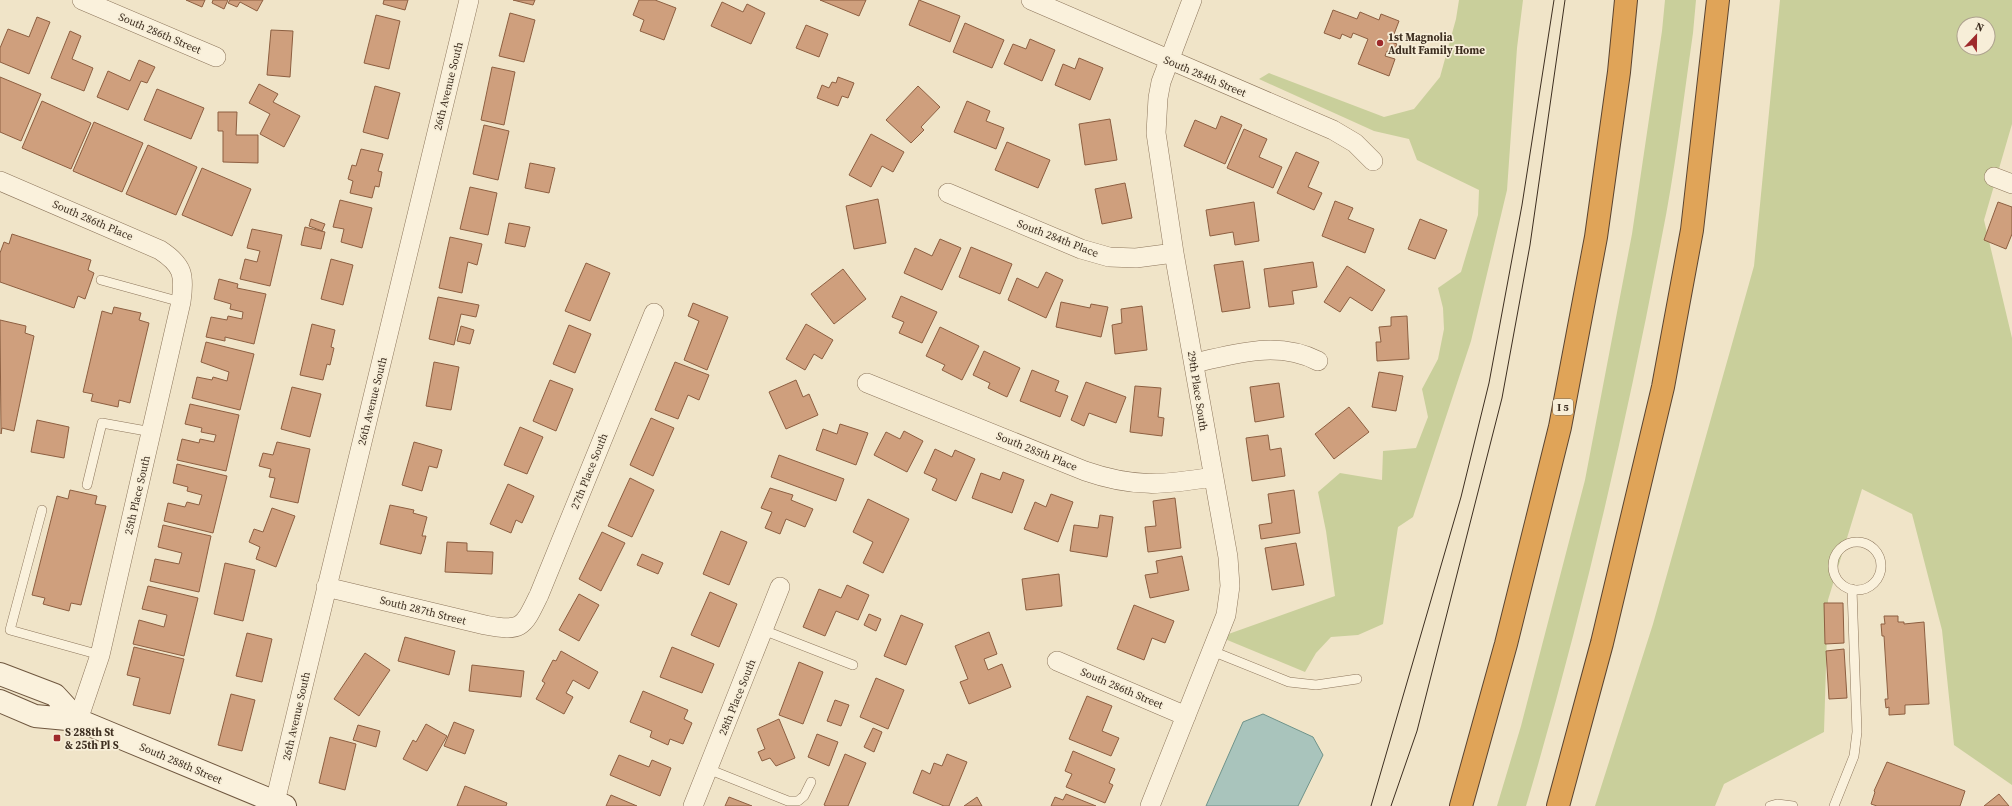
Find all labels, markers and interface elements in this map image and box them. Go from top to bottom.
street label: South 286th Street [116,9,204,58]
north arrow [1956,16,1996,56]
text: N [1973,19,1986,36]
place label: 1st Magnolia Adult Family Home [1388,30,1485,58]
marker: 1st Magnolia Adult Family Home [1375,38,1385,48]
street label: 26th Avenue South [430,40,467,132]
street label: South 284th Street [1161,52,1249,101]
street label: South 286th Place [50,197,136,244]
street label: South 284th Place [1015,216,1101,261]
street label: 29th Place South [1184,350,1211,432]
street label: 26th Avenue South [354,355,391,447]
road number: I 5 [1553,399,1573,415]
street label: South 285th Place [994,428,1080,475]
street label: 27th Place South [567,431,612,511]
street label: 25th Place South [121,454,154,536]
street label: South 287th Street [378,593,468,629]
street label: 28th Place South [715,657,760,737]
street label: South 286th Street [1078,664,1166,713]
street label: 26th Avenue South [279,670,314,762]
place label: S 288th St & 25th Pl S [65,725,119,753]
marker: S 288th St & 25th Pl S [52,733,62,743]
street label: South 288th Street [137,739,225,788]

